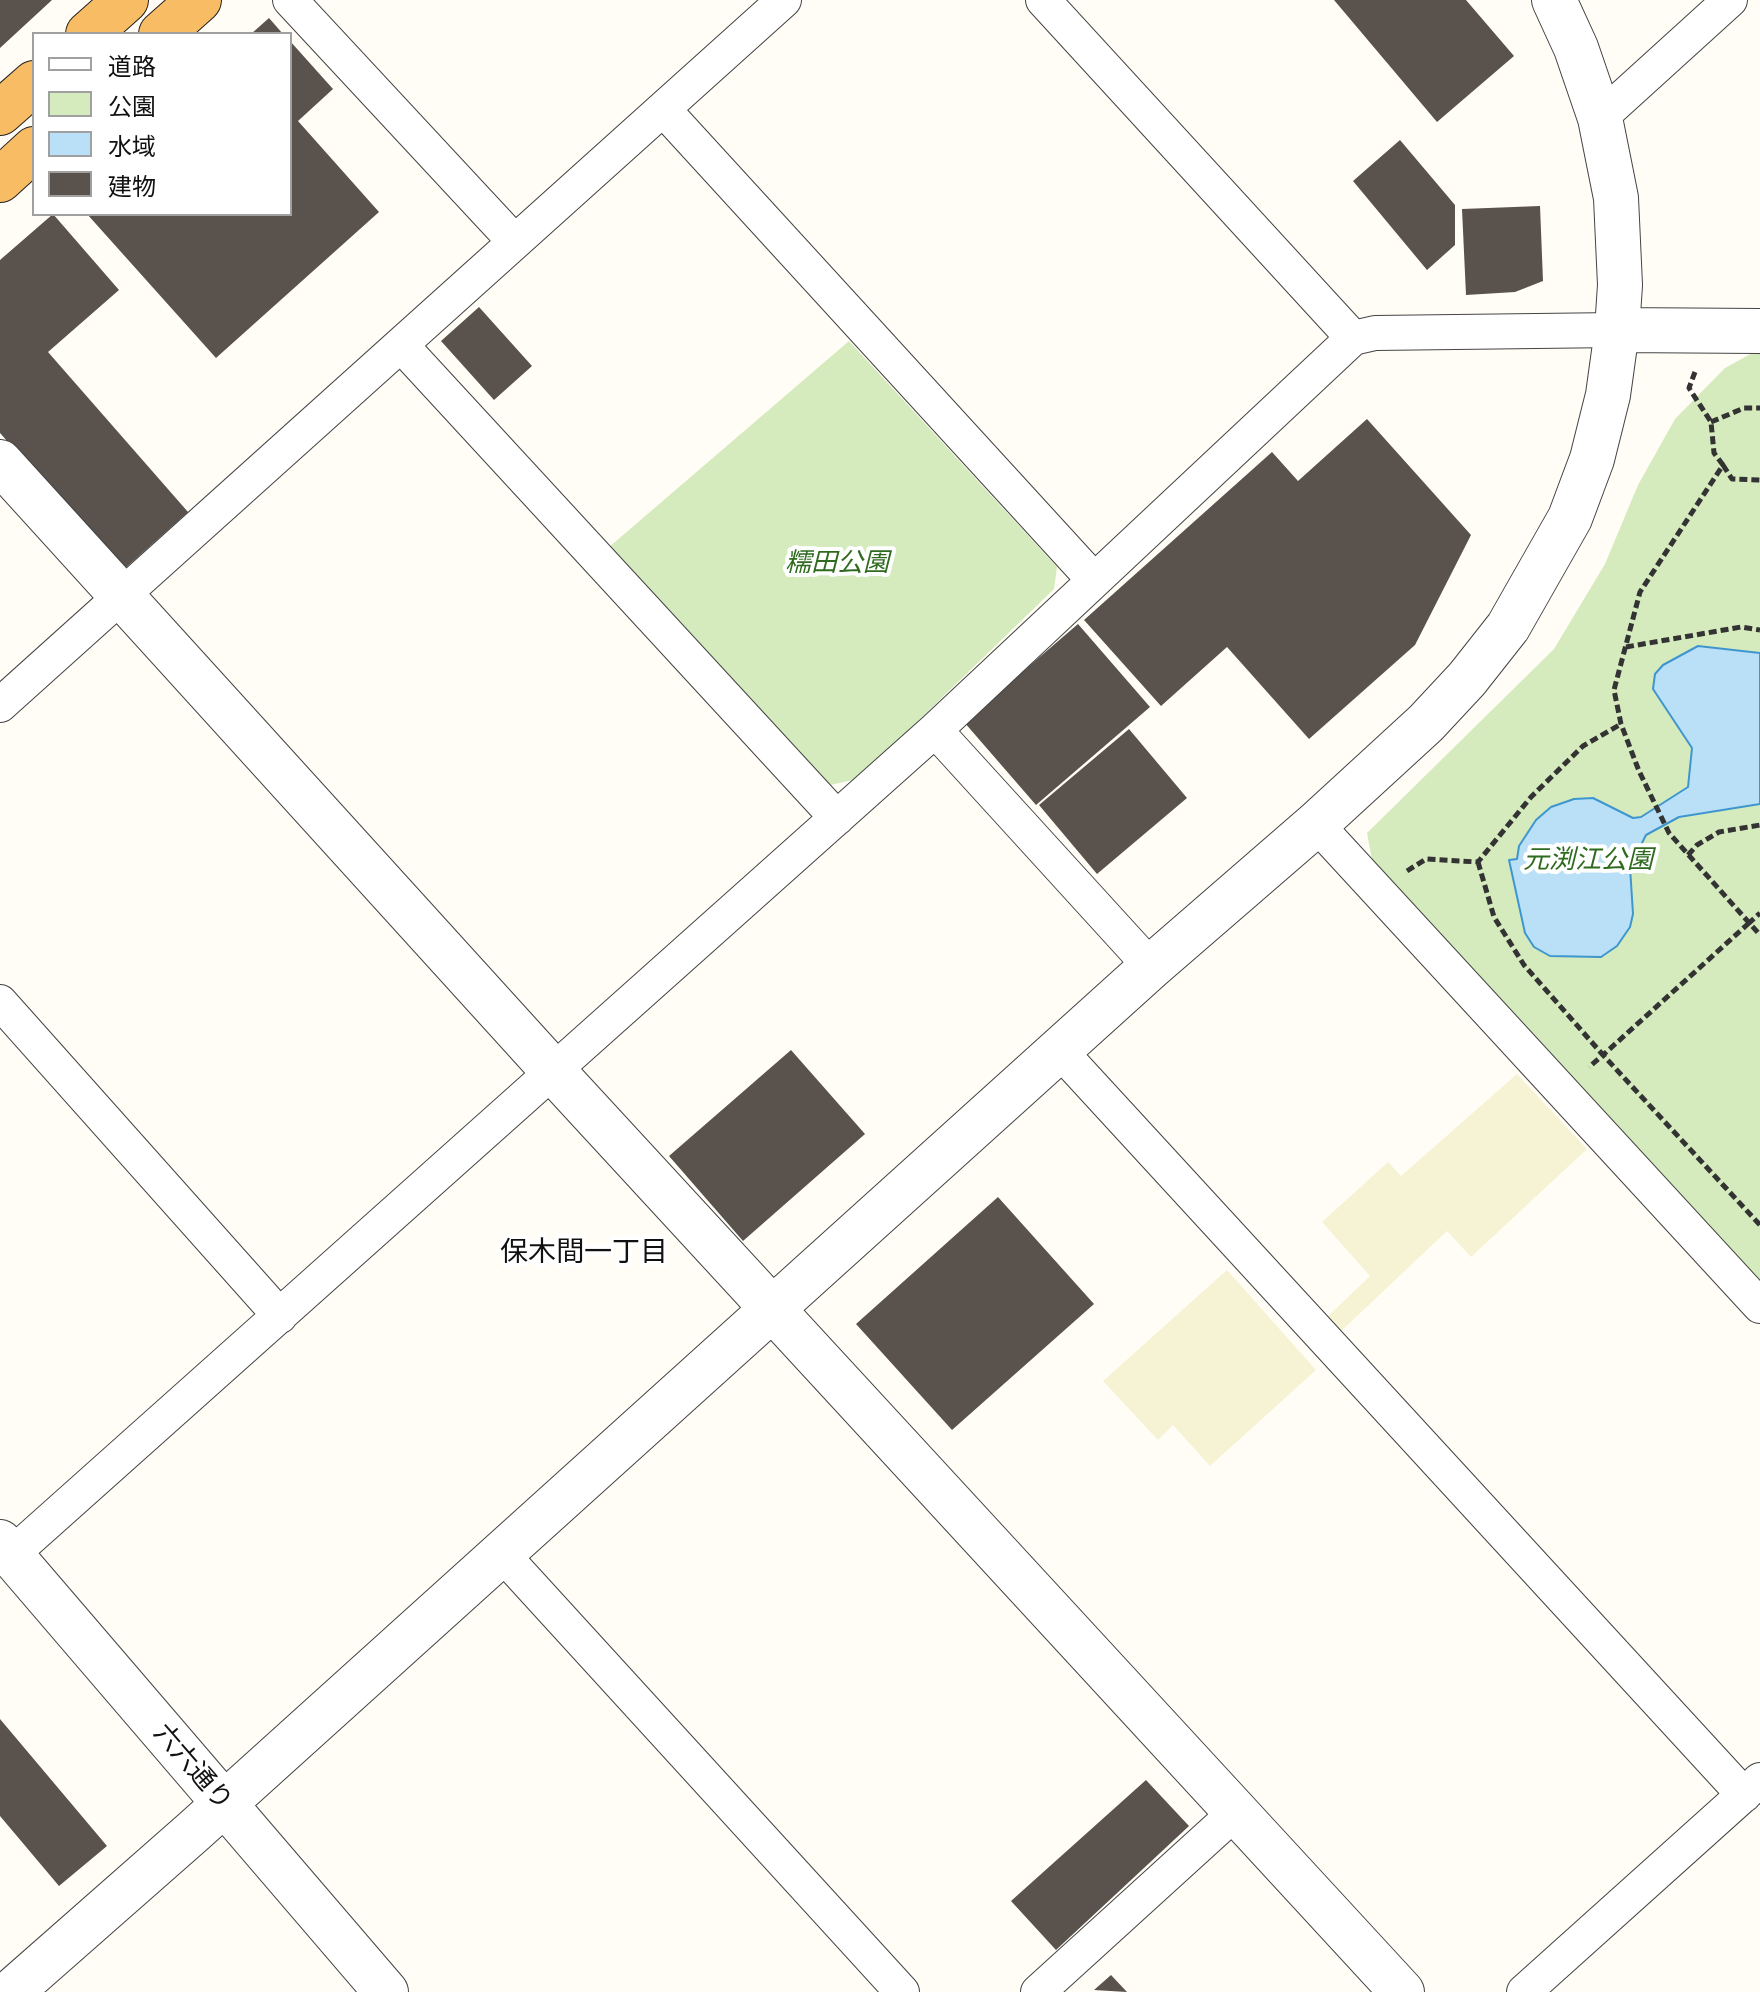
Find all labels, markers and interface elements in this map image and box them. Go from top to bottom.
legend [32,32,292,216]
text: 道路 [108,49,156,81]
text: 公園 [108,89,156,121]
text: 水域 [108,129,156,161]
text: 建物 [108,169,156,201]
park label: 糯田公園 [785,547,889,579]
park label: 元渕江公園 [1523,844,1653,876]
district label: 保木間一丁目 [500,1235,668,1269]
street label: 六六通り [147,1718,239,1816]

